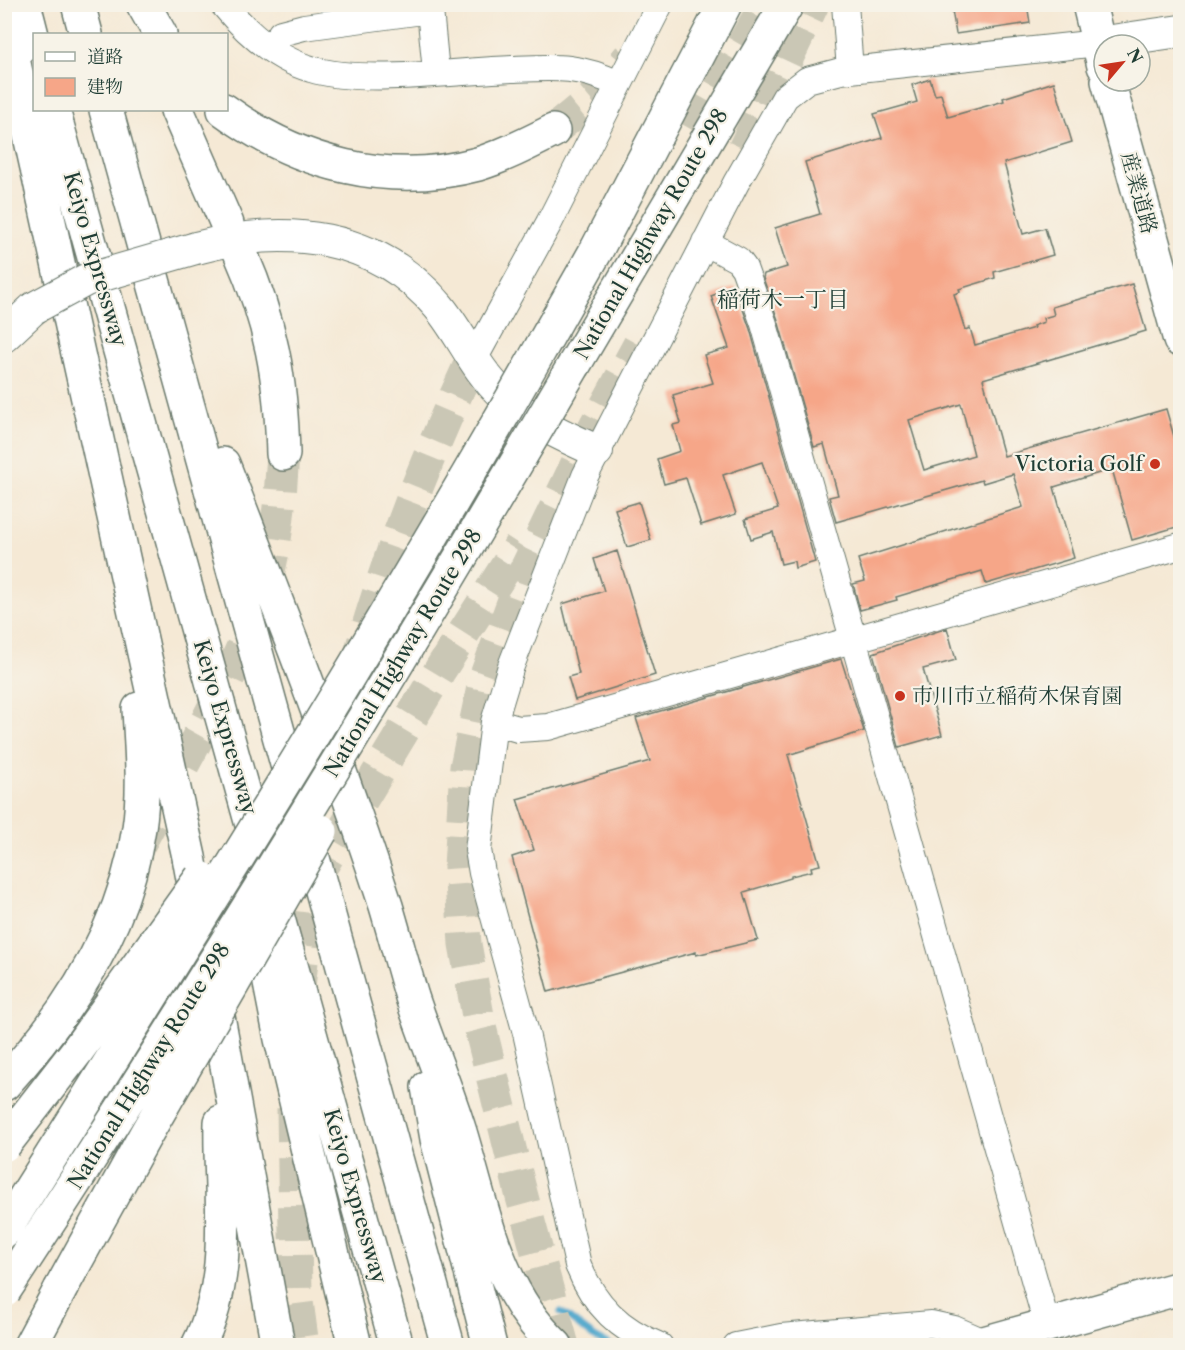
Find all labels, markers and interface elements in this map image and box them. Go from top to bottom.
legend [33,33,228,111]
north arrow [1092,33,1152,93]
text: N [1123,45,1147,67]
text: 道路 [87,46,123,68]
text: 建物 [87,76,123,98]
street label: National Highway Route 298 [568,104,733,364]
street label: 産業道路 [1117,149,1162,237]
street label: Keiyo Expressway [59,169,132,349]
district label: 稲荷木一丁目 [717,286,849,313]
place label: Victoria Golf [1014,451,1145,476]
marker: Victoria Golf [1148,457,1162,471]
street label: National Highway Route 298 [318,524,487,781]
street label: Keiyo Expressway [189,637,262,817]
place label: 市川市立稲荷木保育園 [912,683,1122,708]
marker: 市川市立稲荷木保育園 [893,689,907,703]
street label: National Highway Route 298 [62,938,235,1193]
street label: Keiyo Expressway [319,1106,392,1286]

